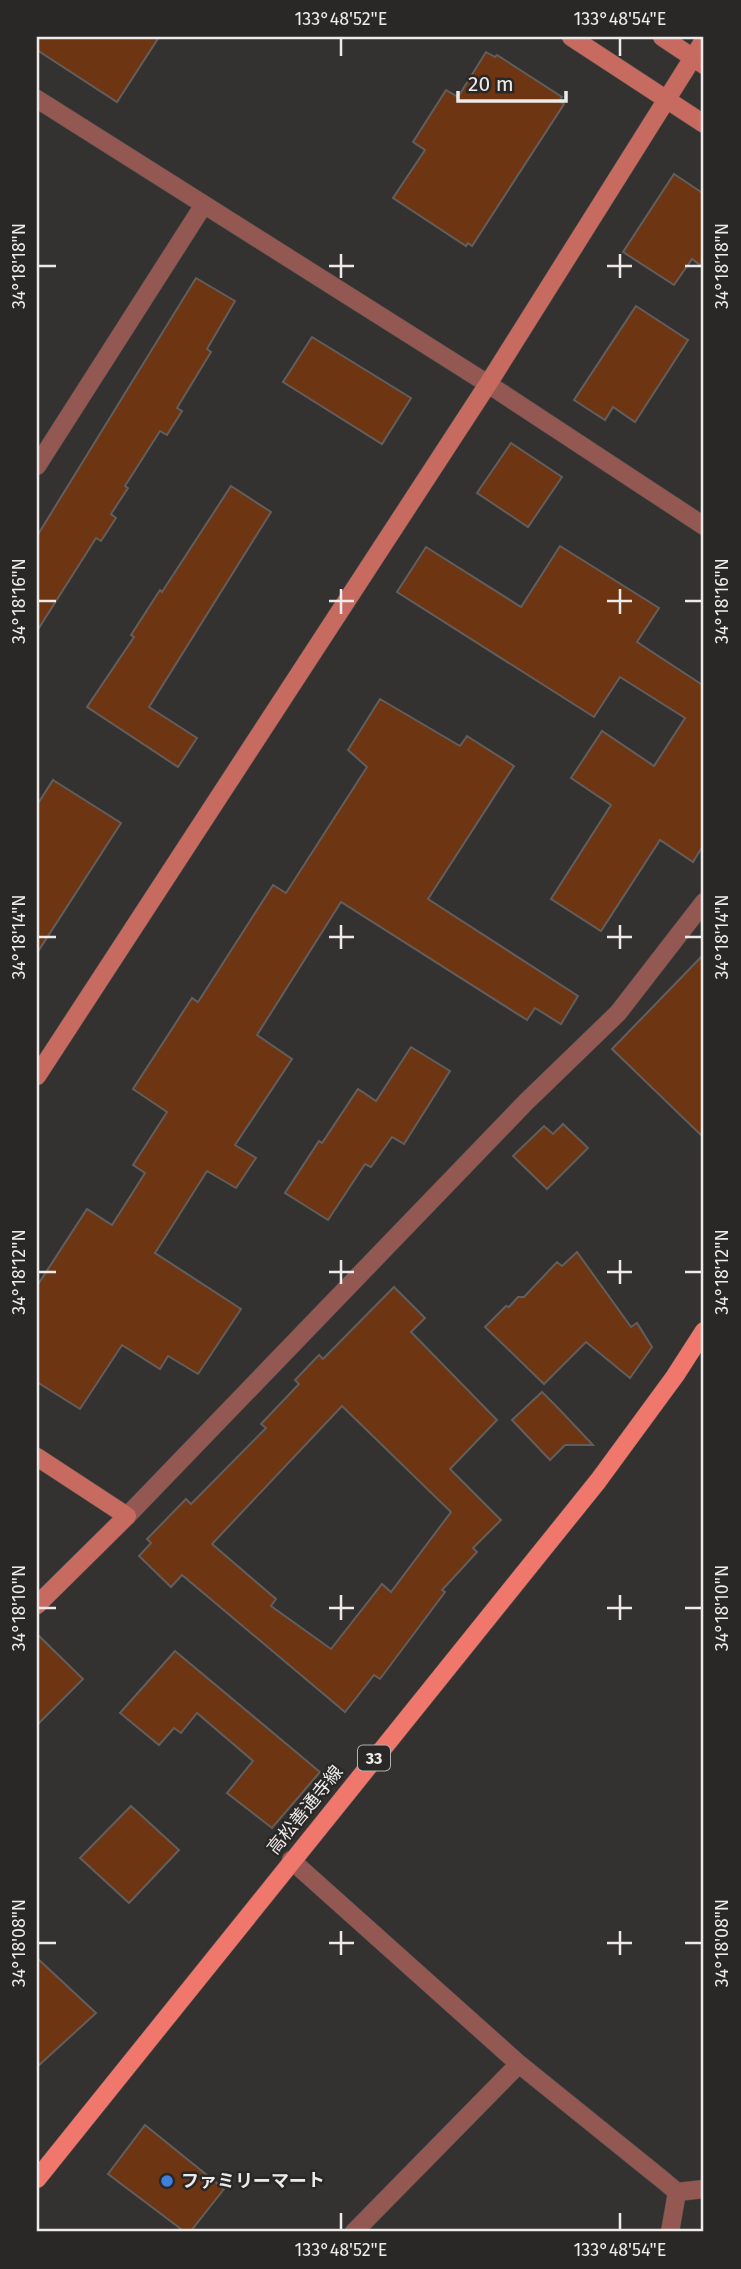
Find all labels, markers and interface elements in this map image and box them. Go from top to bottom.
text: 133°48'52"E [295,8,387,30]
text: 133°48'54"E [574,8,666,30]
scale bar [458,60,566,104]
text: 20 m [468,71,514,97]
text: 34°18'18"N [8,223,30,309]
text: 34°18'18"N [711,223,733,309]
text: 34°18'16"N [8,558,30,644]
text: 34°18'16"N [711,558,733,644]
text: 34°18'14"N [8,894,30,980]
text: 34°18'14"N [711,894,733,980]
text: 34°18'12"N [8,1229,30,1315]
text: 34°18'12"N [711,1229,733,1315]
text: 34°18'10"N [8,1565,30,1651]
text: 34°18'10"N [711,1565,733,1651]
road number: 33 [358,1746,390,1770]
street label: 高松善通寺線 [262,1761,348,1859]
text: 34°18'08"N [8,1899,30,1987]
text: 34°18'08"N [711,1899,733,1987]
place label: ファミリーマート [181,2170,325,2192]
marker: ファミリーマート [159,2173,175,2189]
text: 133°48'52"E [295,2239,387,2261]
text: 133°48'54"E [574,2239,666,2261]

